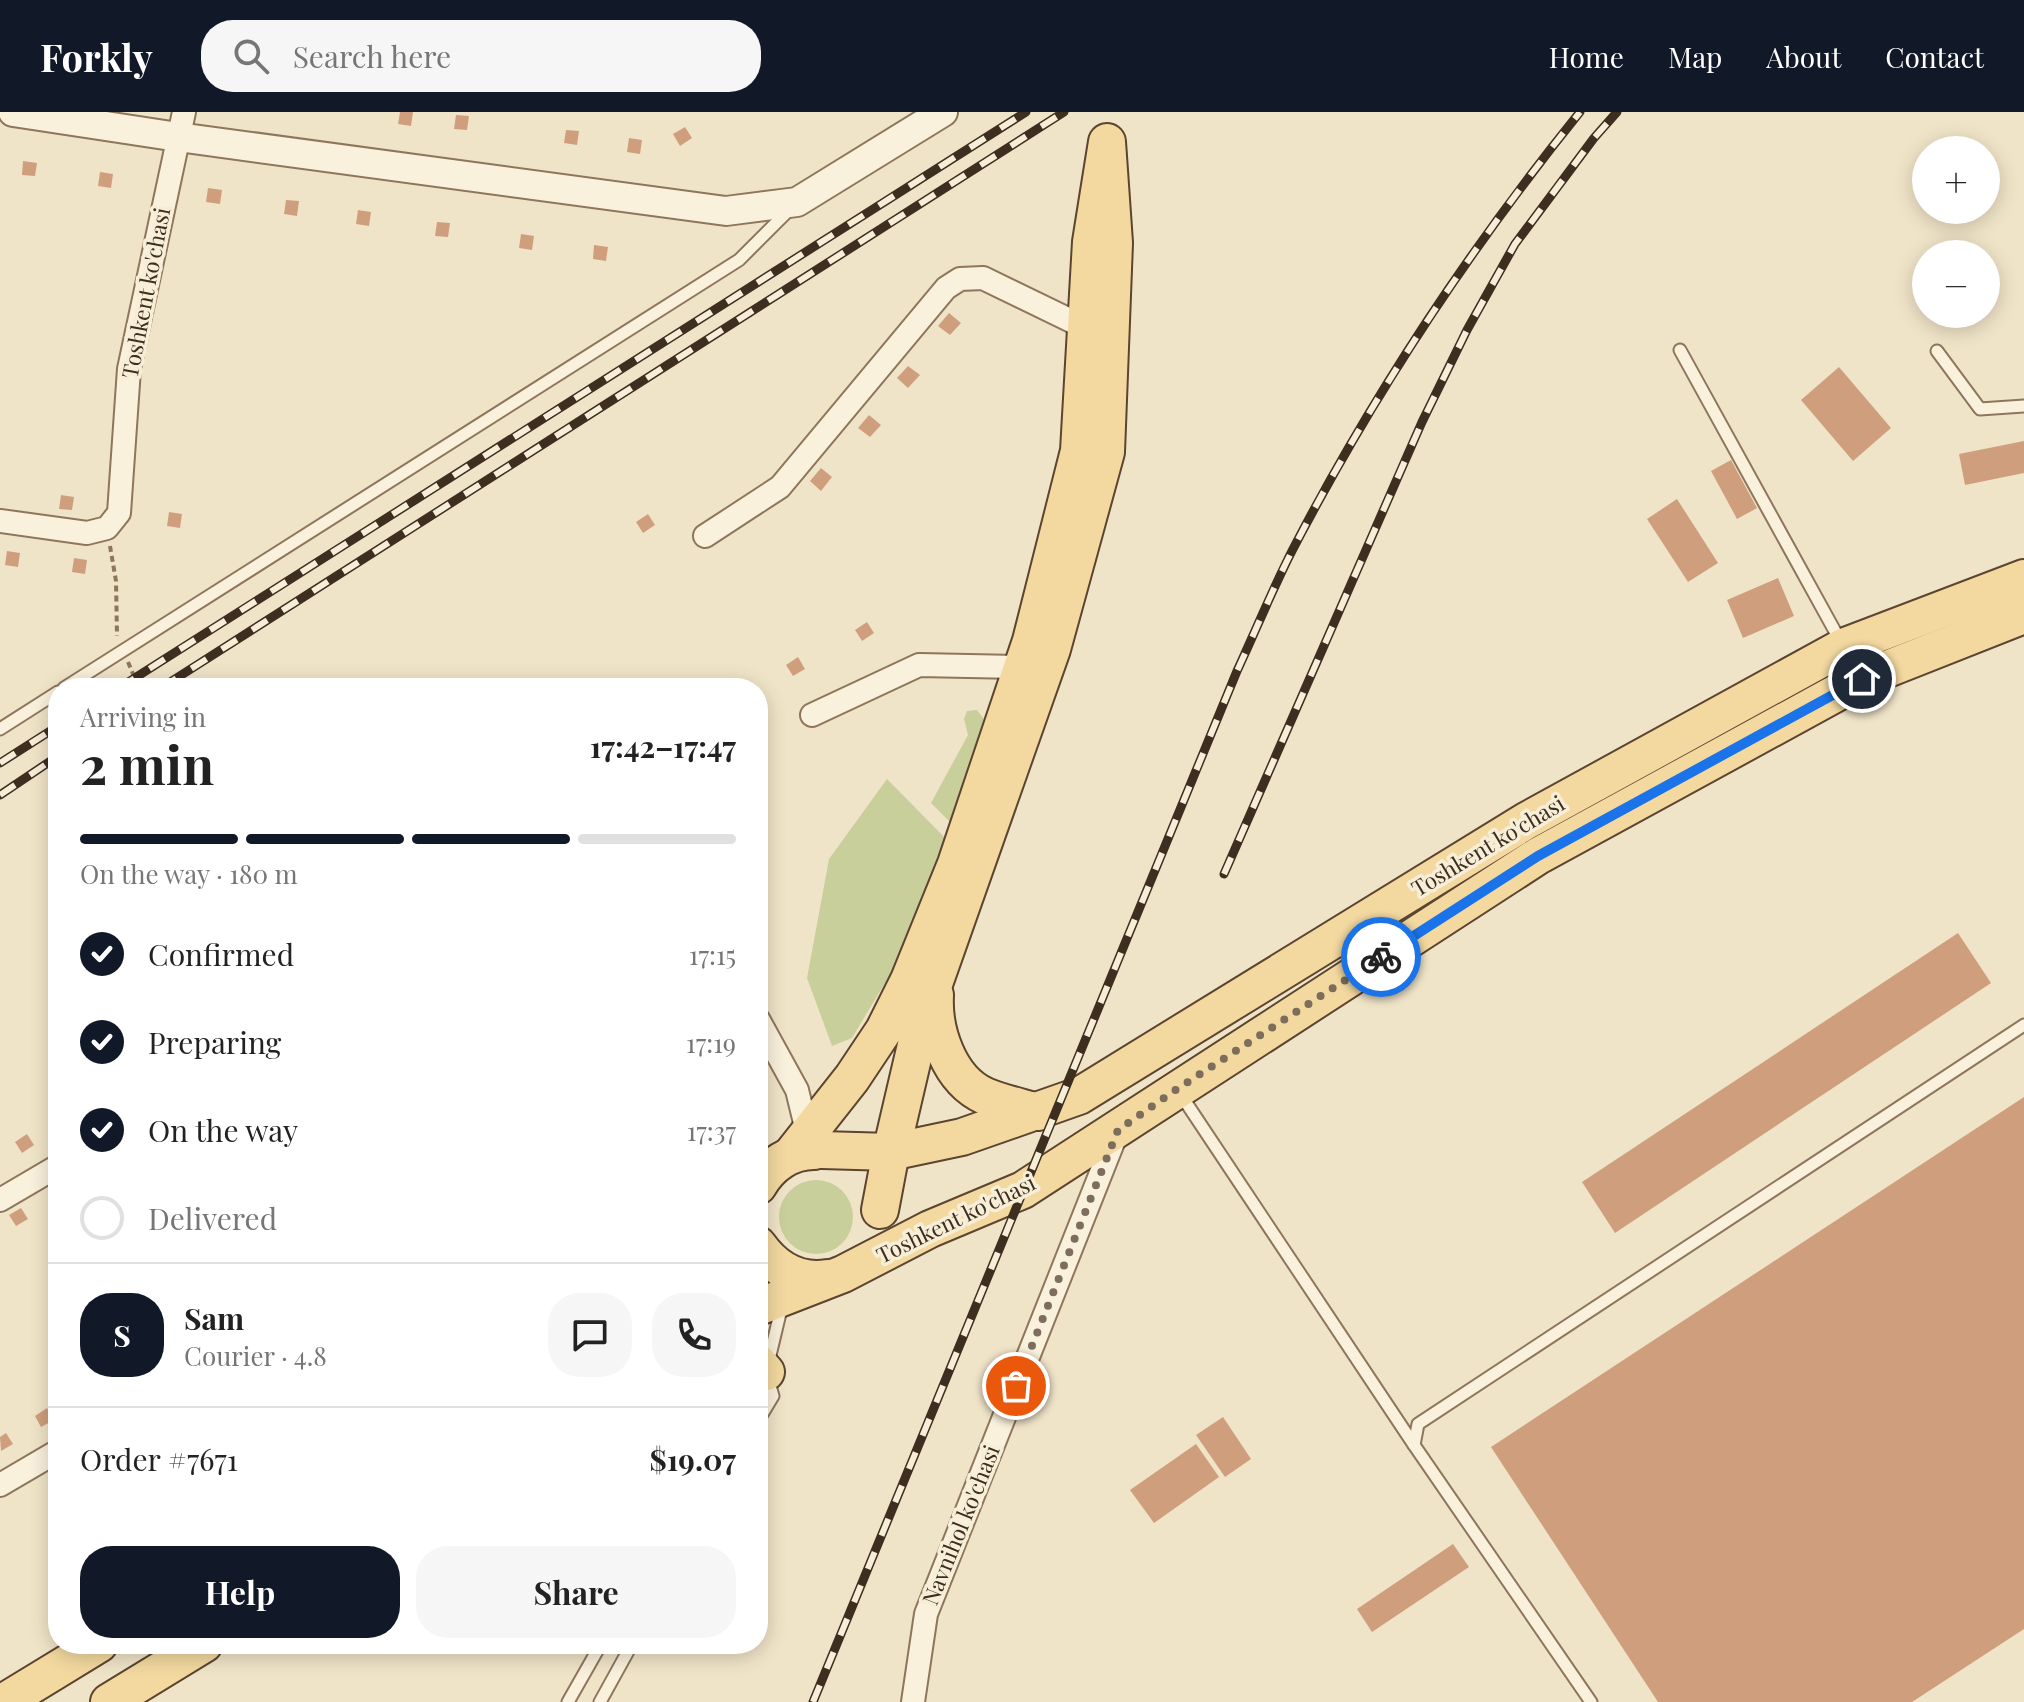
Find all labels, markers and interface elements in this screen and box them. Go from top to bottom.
search box [201,20,761,92]
text: Forkly [40,31,153,82]
icon: search [229,34,273,78]
text: Search here [293,36,451,76]
text: Home [1549,38,1624,75]
text: Map [1668,38,1722,75]
text: About [1766,38,1841,75]
text: Contact [1885,38,1984,75]
map controls [1912,136,2000,328]
button: + [1912,136,2000,224]
street label: Toshkent ko'chasi [114,205,176,381]
button: − [1912,240,2000,328]
pin [1828,645,1896,713]
icon: home [1840,657,1884,701]
text: Arriving in [80,699,206,734]
text: 17:42–17:47 [590,726,736,766]
text: 2 min [80,729,214,798]
street label: Toshkent ko'chasi [1405,788,1569,903]
text: On the way · 180 m [80,856,298,891]
courier [1341,917,1421,997]
icon: check [80,932,124,976]
text: Confirmed [148,934,294,974]
icon: bike [1359,935,1403,979]
text: 17:15 [689,937,736,972]
icon: check [80,1020,124,1064]
text: Preparing [148,1022,281,1062]
text: 17:19 [686,1025,736,1060]
icon: check [80,1108,124,1152]
text: On the way [148,1110,298,1150]
text: 17:37 [687,1113,736,1148]
street label: Toshkent ko'chasi [871,1167,1040,1270]
text: Delivered [148,1198,277,1238]
button: chat [548,1293,632,1377]
button: phone [652,1293,736,1377]
text: Sam [184,1298,244,1338]
text: S [113,1315,131,1355]
text: Courier · 4.8 [184,1338,327,1373]
pin [982,1352,1050,1420]
icon: bag [994,1364,1038,1408]
text: Order #7671 [80,1439,238,1479]
text: $19.07 [650,1439,736,1479]
street label: Navnihol ko'chasi [914,1440,1006,1609]
button: Help [80,1546,400,1638]
button: Share [416,1546,736,1638]

